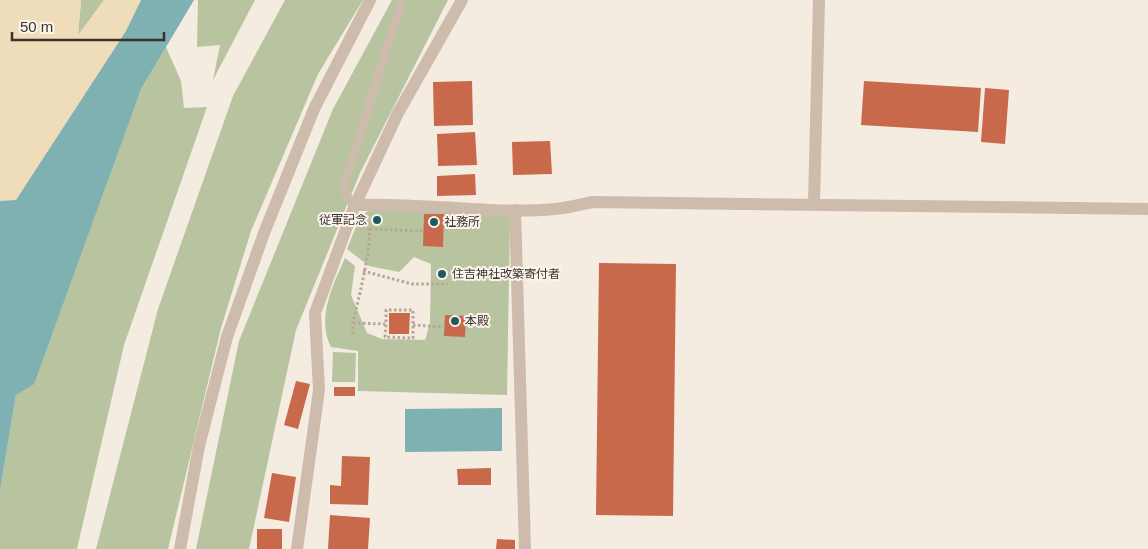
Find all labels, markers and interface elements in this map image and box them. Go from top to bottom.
scale bar [12,10,165,42]
text: 50 m [20,18,53,35]
place label: 従軍記念 [319,213,367,227]
marker: 従軍記念 [371,214,383,226]
place label: 社務所 [444,215,480,229]
marker: 社務所 [428,216,440,228]
place label: 住吉神社改築寄付者 [452,267,560,281]
marker: 住吉神社改築寄付者 [436,268,448,280]
place label: 本殿 [465,314,489,328]
marker: 本殿 [449,315,461,327]

